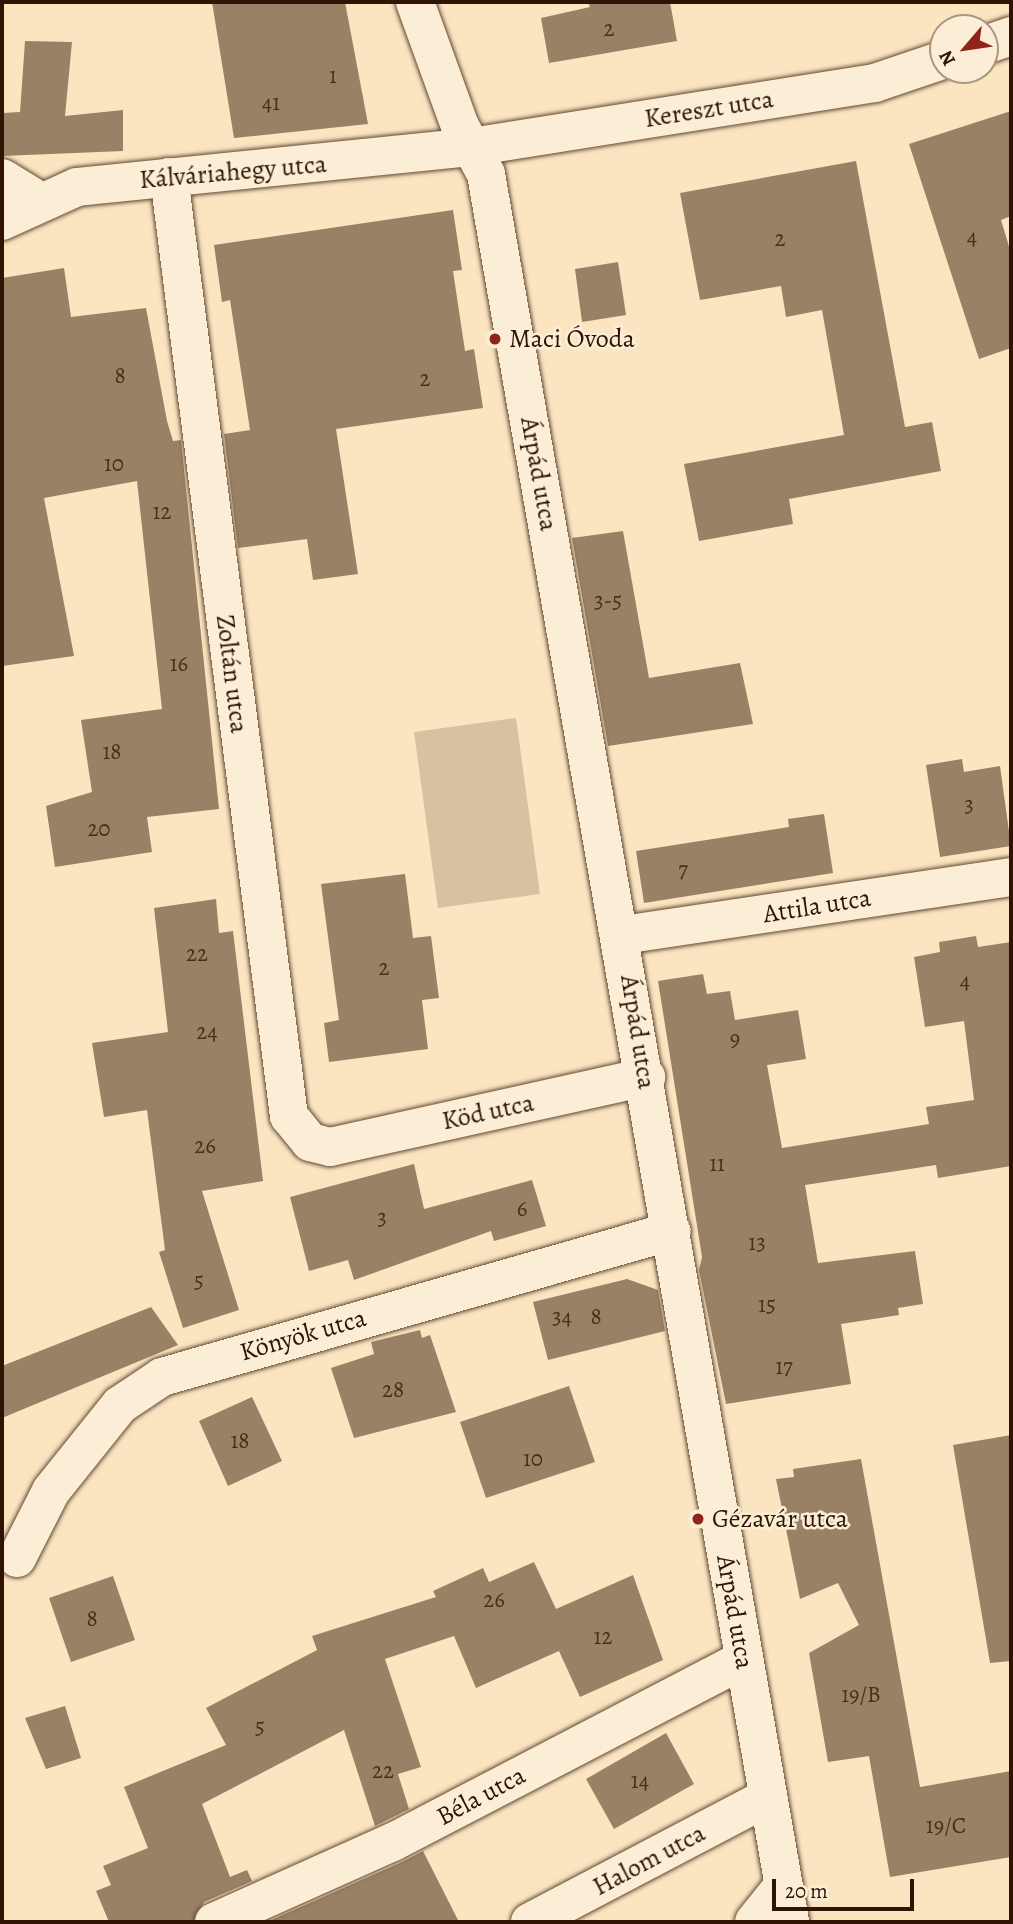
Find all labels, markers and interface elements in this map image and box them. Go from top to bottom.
north arrow [929,14,999,84]
house number: 2 [604,15,614,43]
text: N [933,46,962,71]
house number: 1 [329,62,337,90]
street label: Kereszt utca [642,83,776,135]
house number: 41 [262,89,280,117]
street label: Kálváriahegy utca [138,148,328,196]
house number: 4 [967,223,977,251]
house number: 2 [775,225,785,253]
place label: Maci Óvoda [509,323,635,355]
marker: Maci Óvoda [487,331,503,347]
house number: 8 [114,362,126,390]
house number: 2 [420,365,430,393]
street label: Árpád utca [514,415,564,533]
house number: 10 [104,450,124,478]
house number: 12 [153,498,171,526]
house number: 3-5 [594,587,622,615]
street label: Zoltán utca [209,613,255,735]
house number: 16 [170,650,188,678]
house number: 18 [102,738,122,766]
house number: 3 [964,791,974,819]
house number: 20 [87,815,111,843]
house number: 7 [678,856,688,884]
street label: Attila utca [761,882,873,930]
house number: 22 [186,940,208,968]
house number: 2 [379,954,389,982]
house number: 4 [960,967,970,995]
street label: Árpád utca [614,973,662,1091]
house number: 24 [196,1018,218,1046]
house number: 9 [730,1025,740,1053]
street label: Köd utca [439,1087,537,1137]
house number: 26 [194,1132,216,1160]
house number: 11 [709,1150,725,1178]
house number: 6 [517,1195,527,1223]
house number: 3 [377,1204,387,1232]
house number: 13 [748,1229,766,1257]
house number: 5 [194,1267,204,1295]
house number: 15 [758,1291,776,1319]
street label: Könyök utca [236,1302,370,1368]
house number: 34 [552,1303,572,1331]
house number: 8 [590,1303,602,1331]
house number: 17 [775,1353,793,1381]
house number: 28 [382,1376,404,1404]
house number: 18 [230,1427,250,1455]
house number: 10 [523,1445,543,1473]
place label: Gézavár utca [712,1503,848,1535]
marker: Gézavár utca [690,1511,706,1527]
street label: Árpád utca [710,1553,760,1671]
house number: 26 [483,1586,505,1614]
house number: 8 [86,1605,98,1633]
house number: 12 [594,1623,612,1651]
house number: 19/B [841,1681,881,1709]
house number: 5 [255,1713,265,1741]
house number: 22 [372,1757,394,1785]
street label: Béla utca [431,1760,531,1832]
house number: 14 [631,1767,649,1795]
house number: 19/C [926,1812,966,1840]
street label: Halom utca [587,1817,711,1903]
scale bar [775,1864,917,1908]
text: 20 m [785,1877,828,1905]

